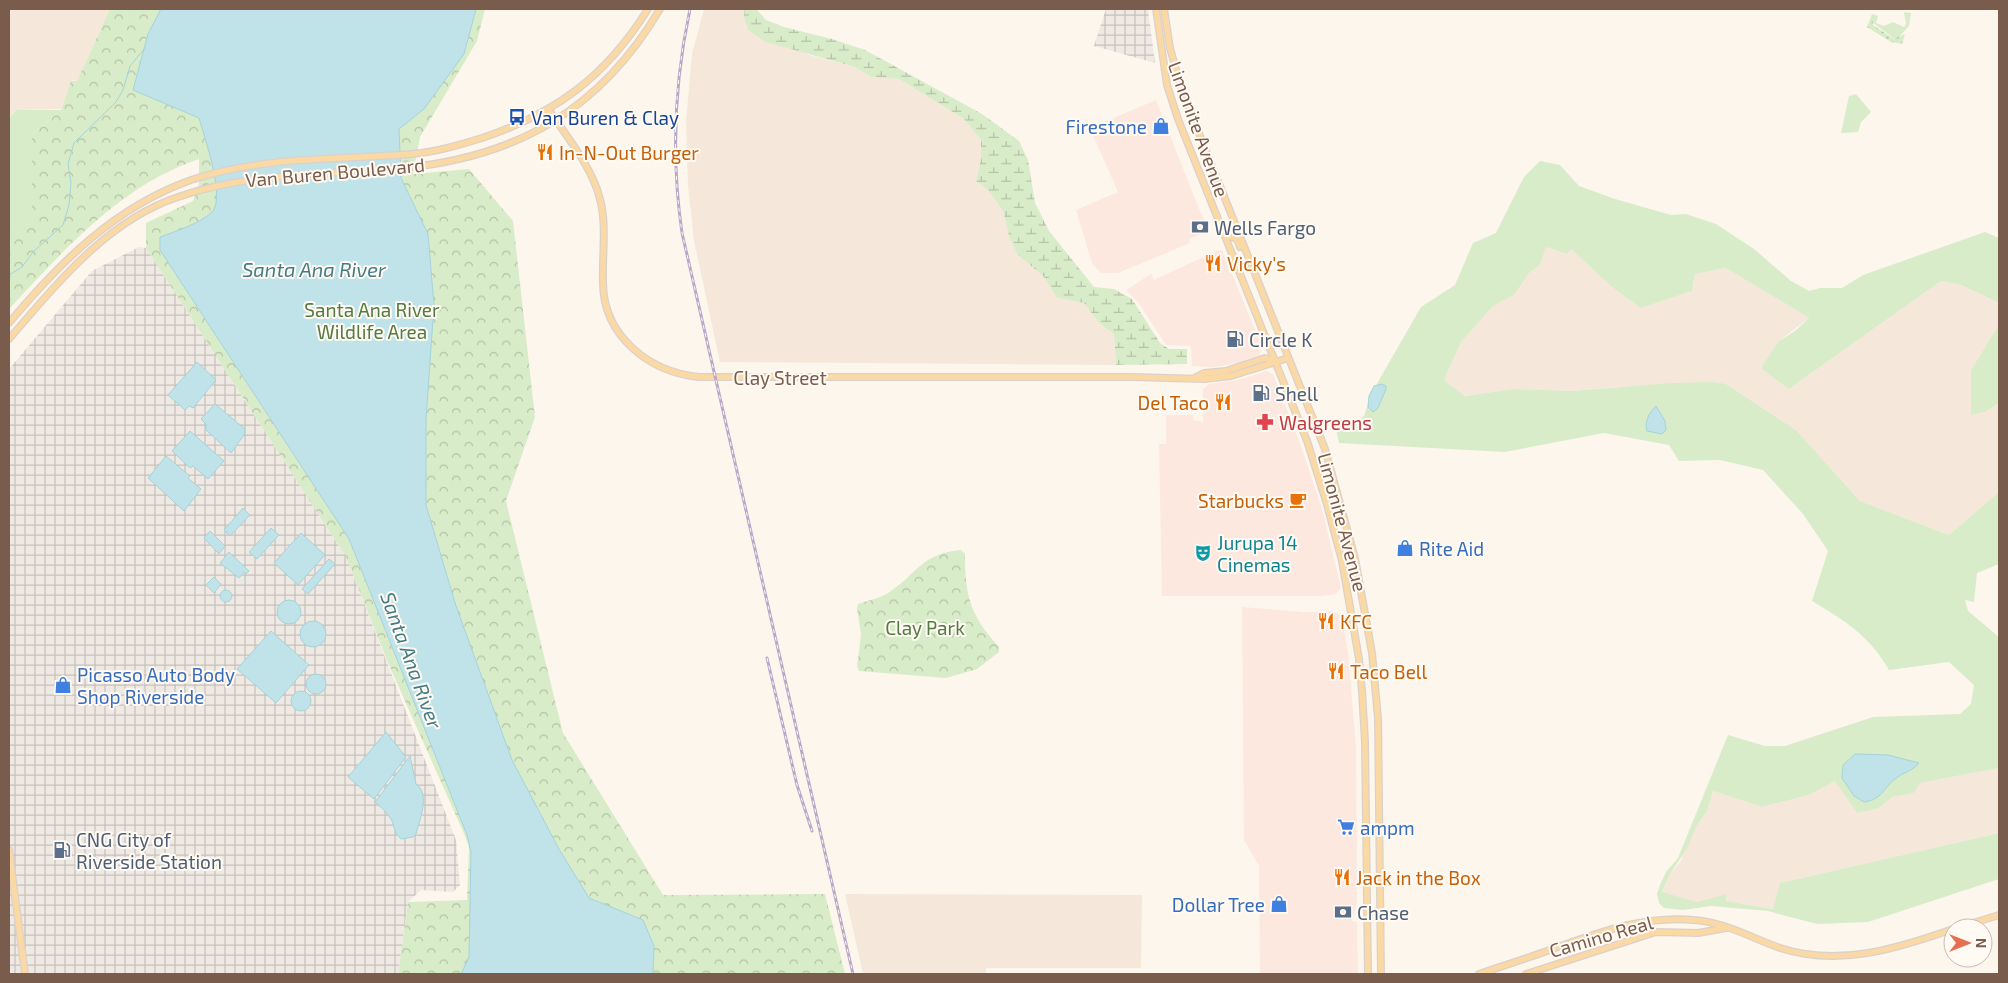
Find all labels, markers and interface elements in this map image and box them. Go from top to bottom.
street label: Limonite Avenue [1164,58,1234,200]
place label: Van Buren & Clay [531,106,679,129]
bus stop icon: Van Buren & Clay [507,107,527,127]
place label: Firestone [1066,115,1147,138]
shop icon: Firestone [1151,116,1171,136]
place label: In-N-Out Burger [559,141,699,164]
restaurant icon: In-N-Out Burger [535,142,555,162]
street label: Van Buren Boulevard [244,153,426,191]
place label: Wells Fargo [1214,216,1316,239]
bank icon: Wells Fargo [1190,217,1210,237]
place label: Vicky's [1227,252,1286,275]
restaurant icon: Vicky's [1203,253,1223,273]
water label: Santa Ana River [242,257,387,281]
park label: Santa Ana River Wildlife Area [304,298,440,343]
place label: Circle K [1249,328,1313,351]
fuel station icon: Circle K [1225,329,1245,349]
street label: Clay Street [733,366,827,389]
place label: Shell [1275,382,1319,405]
fuel station icon: Shell [1251,383,1271,403]
place label: Del Taco [1138,391,1209,414]
restaurant icon: Del Taco [1213,392,1233,412]
place label: Walgreens [1279,411,1372,434]
pharmacy icon: Walgreens [1255,412,1275,432]
street label: Limonite Avenue [1313,450,1373,594]
place label: Starbucks [1198,489,1284,512]
cafe icon: Starbucks [1288,490,1308,510]
place label: Jurupa 14 Cinemas [1217,531,1298,576]
place label: Rite Aid [1419,537,1484,560]
shop icon: Rite Aid [1395,538,1415,558]
theatre icon: Jurupa 14 Cinemas [1193,543,1213,563]
water label: Santa Ana River [376,588,448,733]
place label: KFC [1340,610,1372,633]
restaurant icon: KFC [1316,611,1336,631]
park label: Clay Park [885,616,965,639]
place label: Taco Bell [1350,660,1427,683]
restaurant icon: Taco Bell [1326,661,1346,681]
place label: Picasso Auto Body Shop Riverside [77,663,235,708]
shop icon: Picasso Auto Body Shop Riverside [53,675,73,695]
place label: ampm [1360,816,1415,839]
supermarket icon: ampm [1336,817,1356,837]
place label: CNG City of Riverside Station [76,828,222,873]
fuel station icon: CNG City of Riverside Station [52,840,72,860]
place label: Jack in the Box [1356,866,1481,889]
restaurant icon: Jack in the Box [1332,867,1352,887]
place label: Dollar Tree [1172,893,1265,916]
shop icon: Dollar Tree [1269,894,1289,914]
place label: Chase [1357,901,1409,924]
bank icon: Chase [1333,902,1353,922]
street label: Camino Real [1547,910,1656,962]
north arrow [1943,918,1993,968]
text: N [1973,938,1990,948]

